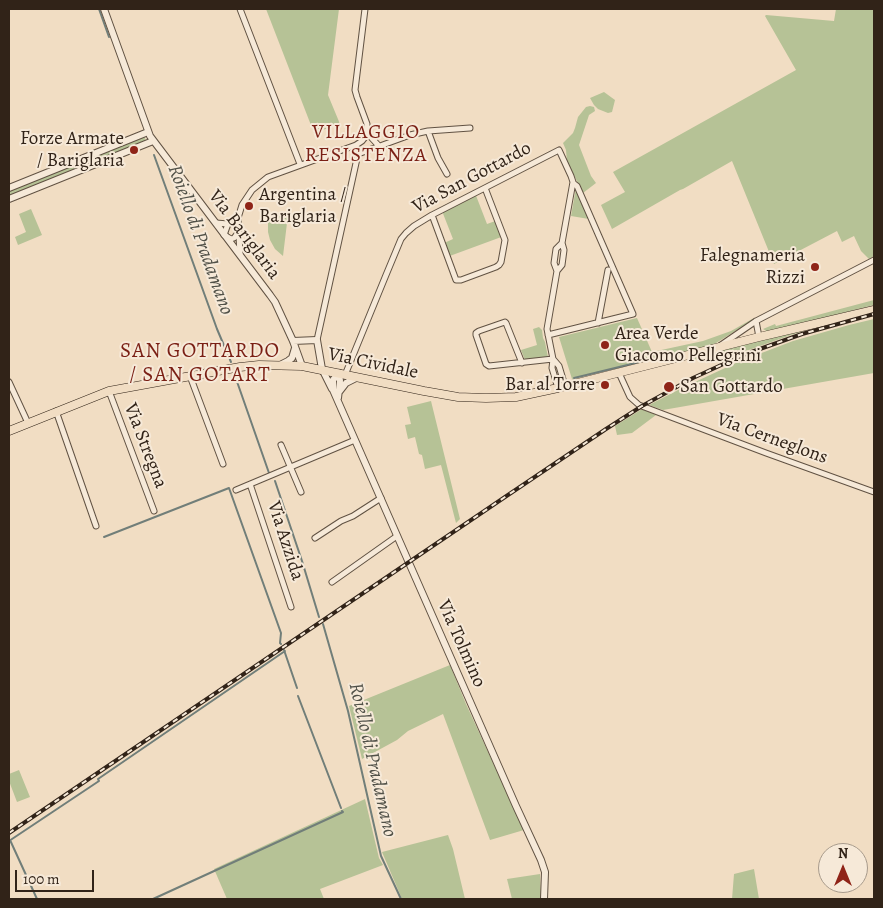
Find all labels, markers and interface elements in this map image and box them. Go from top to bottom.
district label: VILLAGGIO RESISTENZA [303,121,429,168]
place label: Forze Armate / Bariglaria [20,128,124,172]
street label: Via San Gottardo [409,137,535,219]
marker: Forze Armate / Bariglaria [128,144,140,156]
water label: Roiello di Pradamano [162,162,238,318]
place label: Argentina / Bariglaria [259,184,346,228]
street label: Via Bariglaria [203,186,285,284]
marker: Argentina / Bariglaria [243,200,255,212]
place label: Falegnameria Rizzi [700,245,805,289]
marker: Falegnameria Rizzi [809,261,821,273]
place label: Area Verde Giacomo Pellegrini [615,323,761,367]
district label: SAN GOTTARDO / SAN GOTART [119,339,281,389]
marker: Area Verde Giacomo Pellegrini [599,339,611,351]
street label: Via Cividale [326,343,420,385]
place label: Bar al Torre [505,374,595,396]
place label: San Gottardo [680,376,783,398]
marker: Bar al Torre [599,379,611,391]
marker: San Gottardo [662,380,676,394]
street label: Via Stregna [118,400,172,492]
street label: Via Cerneglons [713,408,831,470]
street label: Via Azzida [262,499,308,583]
street label: Via Tolmino [432,597,490,691]
water label: Roiello di Pradamano [343,680,401,840]
north arrow [818,843,868,893]
text: N [838,844,848,863]
scale bar [18,860,96,892]
text: 100 m [23,869,60,889]

